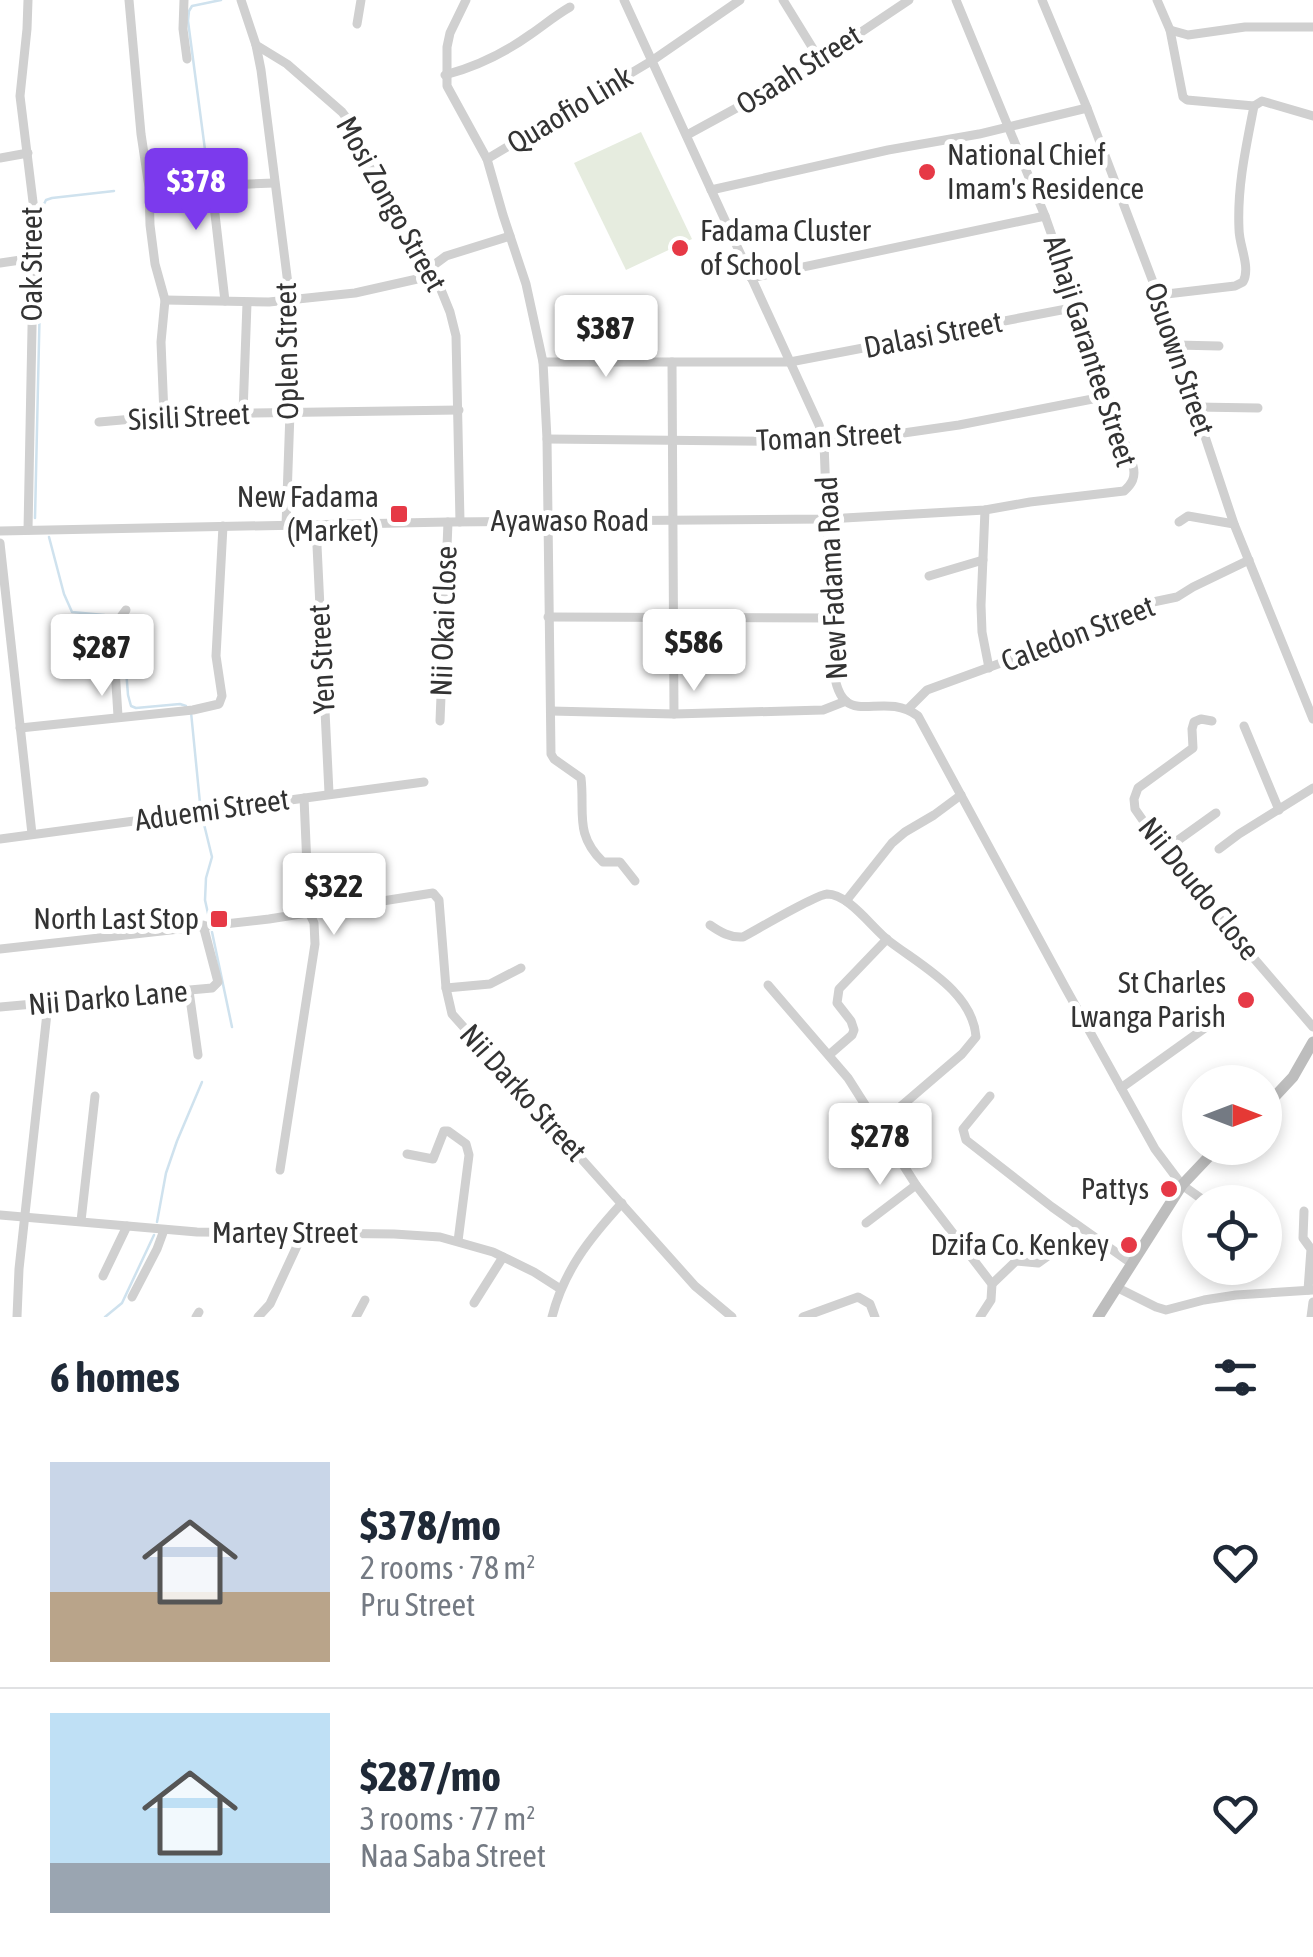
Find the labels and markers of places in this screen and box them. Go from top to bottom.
place label: National Chief Imam's Residence [947,137,1144,205]
pin: $378 [137,148,255,233]
marker: National Chief Imam's Residence [916,161,938,183]
place label: Fadama Cluster of School [700,213,872,281]
marker: Fadama Cluster of School [669,237,691,259]
pin: $387 [547,295,665,380]
place label: New Fadama (Market) [237,479,379,547]
marker: New Fadama (Market) [388,503,410,525]
pin: $586 [635,609,753,694]
pin: $287 [43,614,161,699]
pin: $322 [275,853,393,938]
place label: North Last Stop [33,901,199,935]
marker: North Last Stop [208,908,230,930]
place label: St Charles Lwanga Parish [1070,965,1226,1033]
marker: St Charles Lwanga Parish [1235,989,1257,1011]
pin: $278 [821,1103,939,1188]
place label: Pattys [1081,1171,1149,1205]
marker: Pattys [1158,1178,1180,1200]
place label: Dzifa Co. Kenkey [931,1227,1109,1261]
marker: Dzifa Co. Kenkey [1118,1234,1140,1256]

